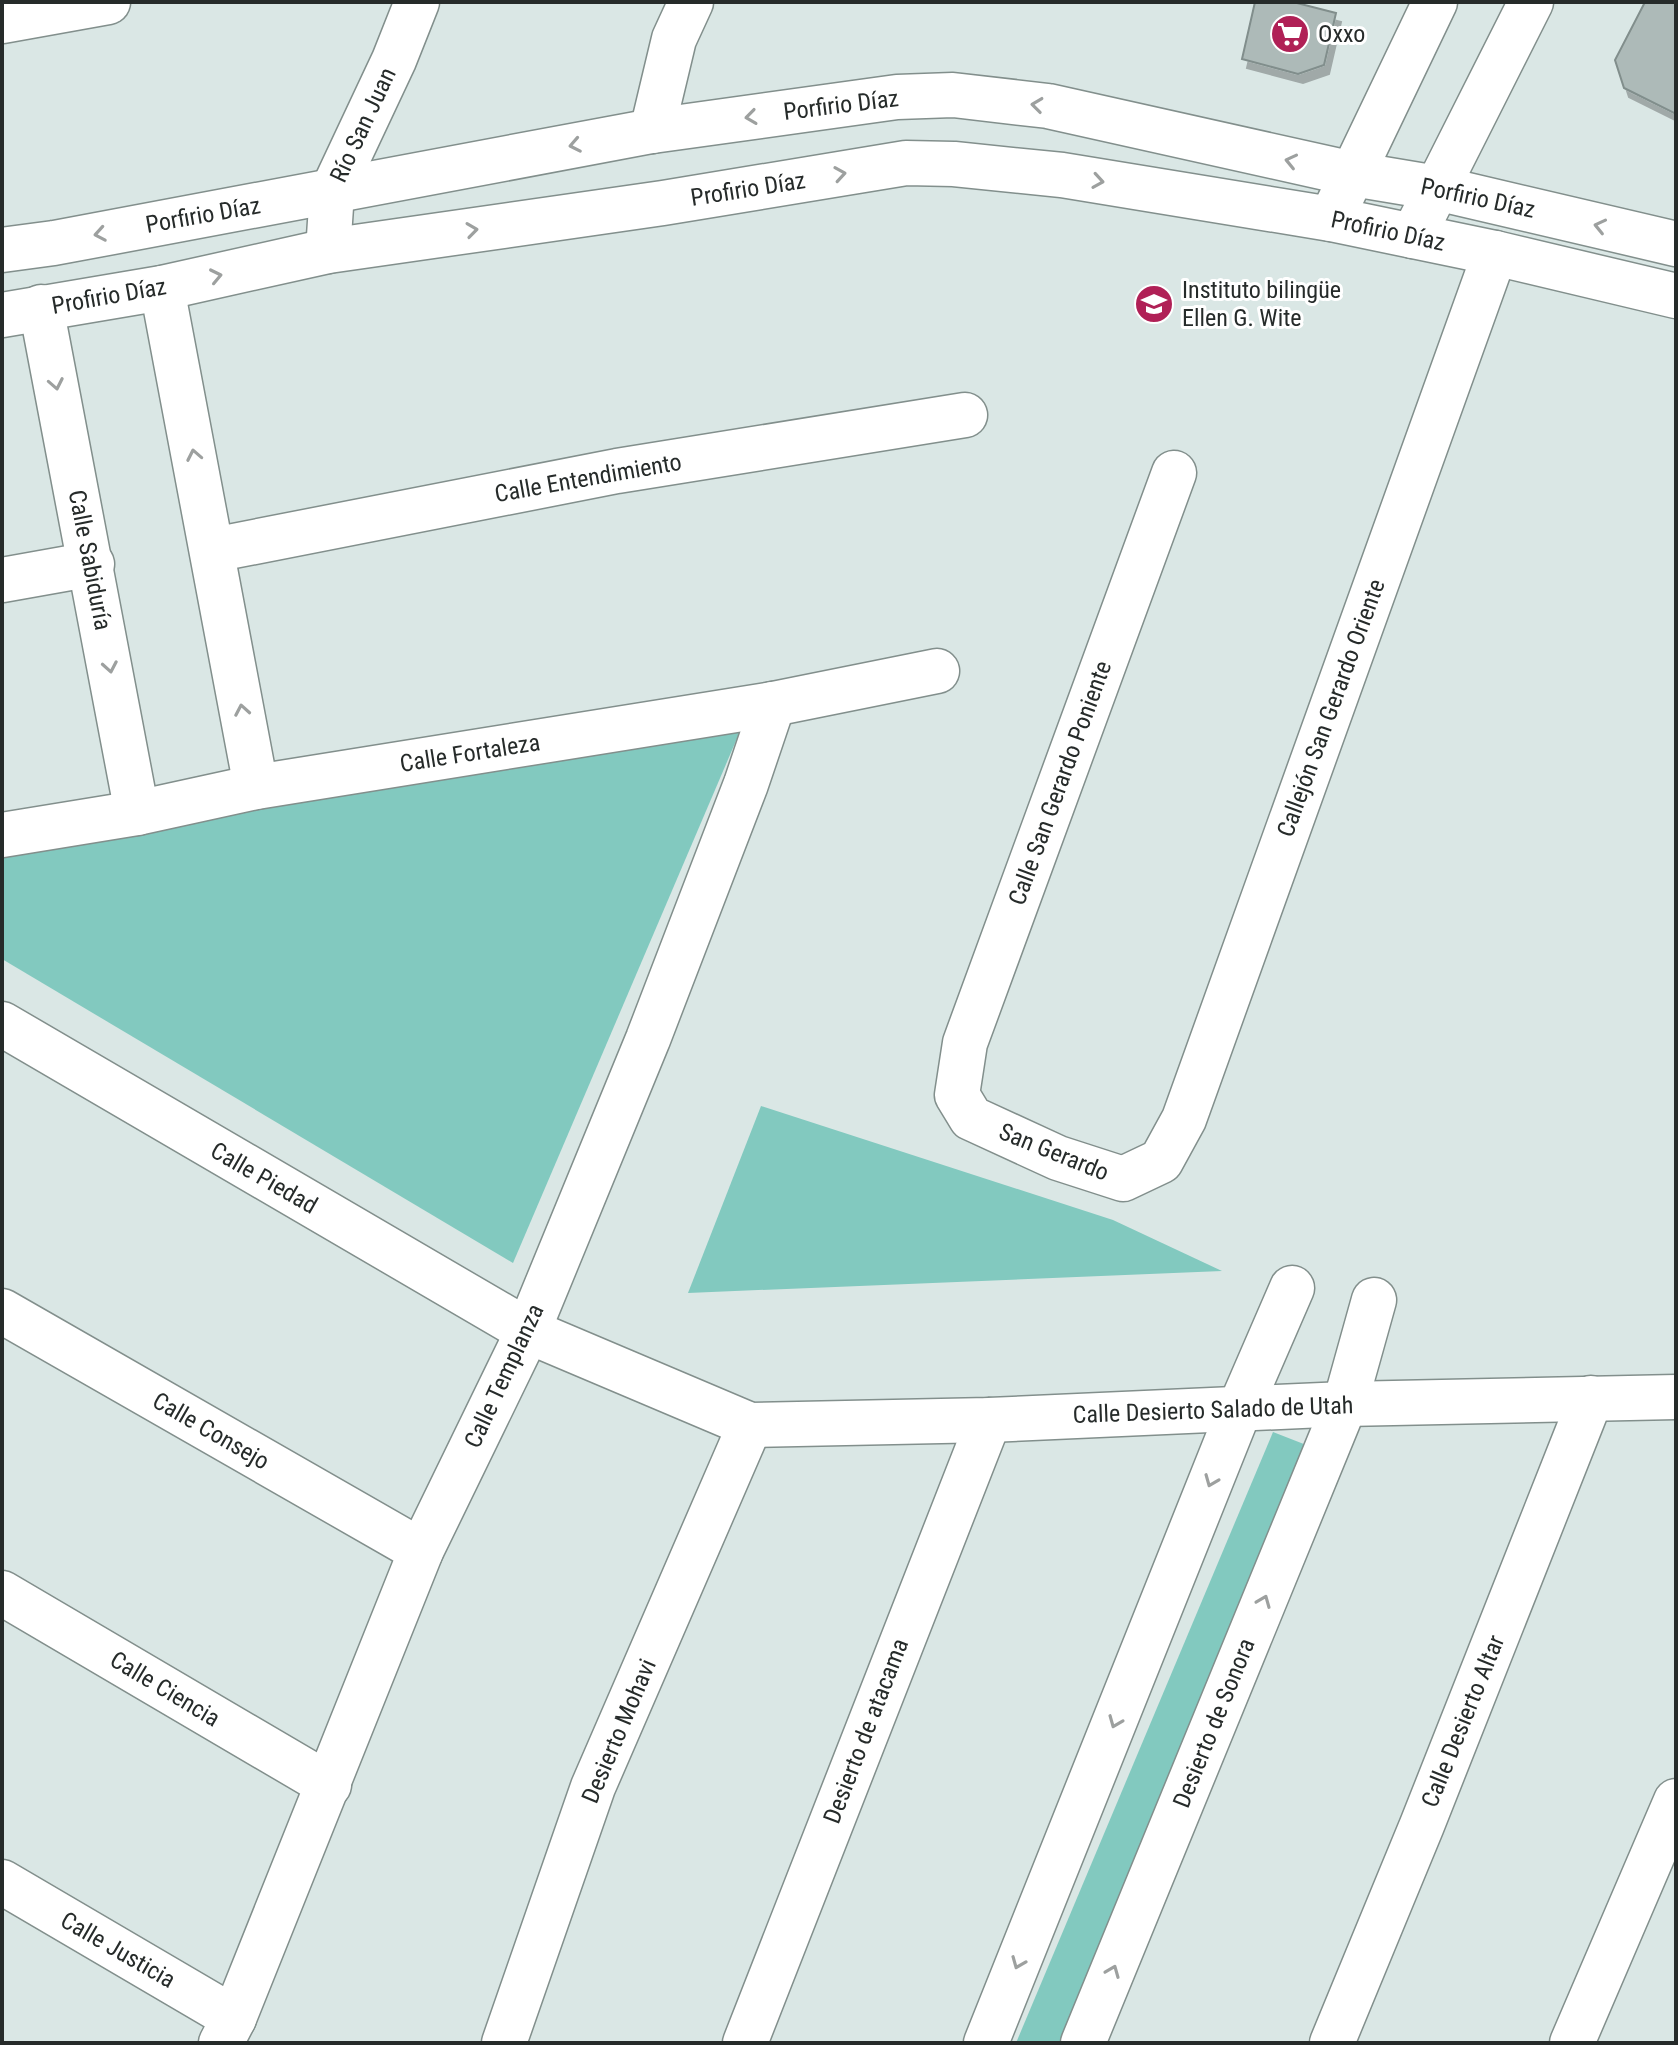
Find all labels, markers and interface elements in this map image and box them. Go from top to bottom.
supermarket icon: Oxxo [1269,13,1311,55]
place label: Oxxo [1318,20,1365,48]
street label: Río San Juan [324,63,402,187]
street label: Porfirio Díaz [782,84,900,126]
one-way arrow [1030,97,1044,114]
one-way arrow [744,108,758,125]
one-way arrow [569,136,582,153]
one-way arrow [1285,153,1298,170]
street label: Profirio Díaz [689,166,807,212]
one-way arrow [833,166,847,183]
one-way arrow [1091,172,1105,189]
street label: Porfirio Díaz [1418,172,1538,224]
street label: Porfirio Díaz [143,191,263,239]
street label: Profirio Díaz [1328,205,1448,257]
one-way arrow [1594,218,1607,235]
one-way arrow [465,222,479,239]
one-way arrow [93,225,106,242]
one-way arrow [209,268,223,285]
street label: Profirio Díaz [49,272,169,320]
place label: Instituto bilingüe Ellen G. Wite [1182,276,1341,332]
school or university icon: Instituto bilingüe Ellen G. Wite [1133,283,1175,325]
one-way arrow [47,377,64,390]
one-way arrow [186,448,203,462]
street label: Calle Entendimiento [492,448,684,508]
street label: Calle Sabiduría [63,488,117,632]
street label: Callejón San Gerardo Oriente [1271,576,1391,840]
street label: Calle San Gerardo Poniente [1003,657,1117,909]
one-way arrow [101,660,118,674]
one-way arrow [235,703,252,717]
street label: Calle Fortaleza [398,728,542,778]
street label: San Gerardo [995,1117,1113,1187]
street label: Calle Piedad [206,1136,322,1220]
street label: Calle Templanza [458,1300,550,1452]
street label: Calle Consejo [148,1386,274,1476]
street label: Calle Desierto Salado de Utah [1072,1391,1354,1429]
one-way arrow [1205,1473,1221,1487]
one-way arrow [1255,1595,1271,1609]
street label: Calle Desierto Altar [1416,1631,1510,1811]
street label: Desierto de Sonora [1167,1634,1261,1812]
street label: Desierto de atacama [818,1635,914,1827]
street label: Calle Ciencia [105,1645,225,1733]
street label: Desierto Mohavi [576,1655,662,1807]
one-way arrow [1108,1714,1125,1728]
street label: Calle Justicia [56,1906,180,1994]
one-way arrow [1011,1955,1028,1969]
one-way arrow [1103,1965,1119,1979]

